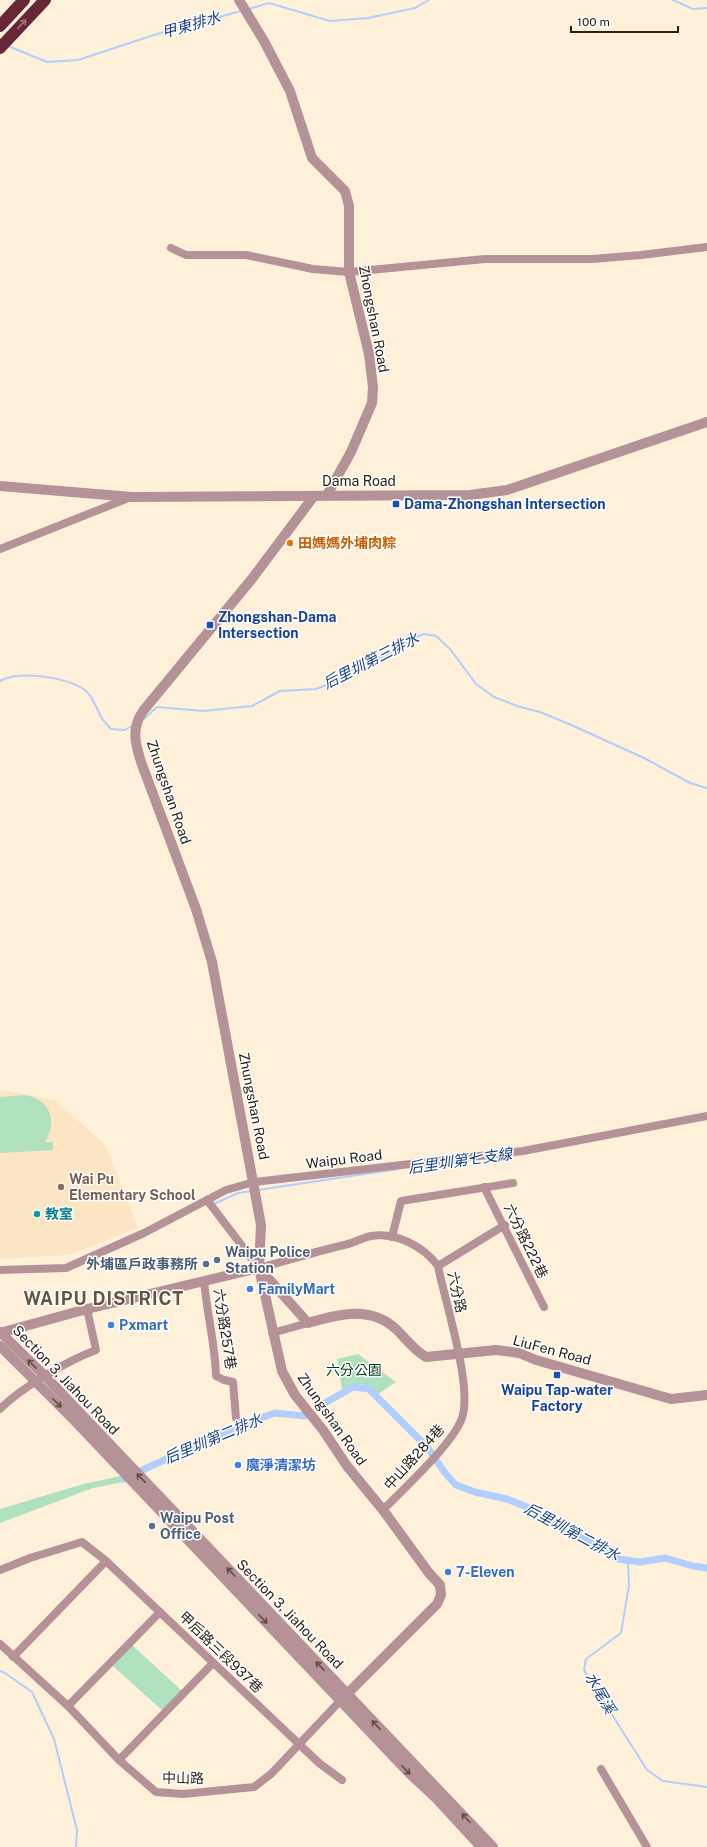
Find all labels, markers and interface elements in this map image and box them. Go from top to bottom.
water label: 甲東排水 [160,8,223,41]
scale bar [571,8,678,34]
text: 100 m [577,15,610,29]
one-way arrow [18,19,27,29]
street label: Zhongshan Road [356,264,392,374]
street label: Dama Road [322,473,396,489]
place label: Dama-Zhongshan Intersection [404,496,606,512]
marker: Dama-Zhongshan Intersection [391,499,401,509]
place label: 田媽媽外埔肉粽 [298,535,396,551]
marker: 田媽媽外埔肉粽 [285,538,295,548]
place label: Zhongshan-Dama Intersection [218,609,336,641]
marker: Zhongshan-Dama Intersection [205,620,215,630]
water label: 后里圳第三排水 [320,629,422,692]
street label: Zhungshan Road [144,738,194,846]
street label: Zhungshan Road [236,1051,272,1161]
water label: 后里圳第七支線 [407,1145,515,1176]
street label: Waipu Road [305,1146,383,1172]
place label: Wai Pu Elementary School [69,1171,196,1203]
marker: Wai Pu Elementary School [56,1182,66,1192]
street label: 六分路222巷 [501,1201,551,1281]
place label: 教室 [45,1206,73,1222]
marker: 教室 [32,1209,42,1219]
place label: Waipu Police Station [225,1244,310,1276]
marker: Waipu Police Station [212,1255,222,1265]
place label: 外埔區戶政事務所 [86,1256,198,1272]
marker: 外埔區戶政事務所 [201,1259,211,1269]
street label: 六分路 [444,1270,470,1314]
place label: FamilyMart [258,1281,335,1297]
marker: FamilyMart [245,1284,255,1294]
street label: 六分路257巷 [211,1287,239,1371]
district label: WAIPU DISTRICT [24,1288,184,1309]
place label: Pxmart [119,1317,168,1333]
marker: Pxmart [106,1320,116,1330]
street label: Section 3, Jiahou Road [10,1322,122,1438]
street label: LiuFen Road [511,1332,593,1368]
one-way arrow [27,1359,37,1369]
park label: 六分公園 [326,1362,382,1378]
street label: Zhungshan Road [294,1370,370,1468]
marker: Waipu Tap-water Factory [552,1370,562,1380]
place label: Waipu Tap-water Factory [501,1382,613,1414]
one-way arrow [52,1398,62,1408]
water label: 后里圳第二排水 [161,1410,265,1467]
street label: 中山路284巷 [381,1421,447,1493]
place label: 魔淨清潔坊 [246,1457,316,1473]
marker: 魔淨清潔坊 [233,1460,243,1470]
one-way arrow [136,1473,146,1483]
water label: 后里圳第二排水 [522,1499,623,1564]
place label: Waipu Post Office [160,1510,235,1542]
marker: Waipu Post Office [147,1521,157,1531]
street label: Section 3, Jiahou Road [234,1556,346,1672]
place label: 7-Eleven [456,1564,515,1580]
one-way arrow [226,1567,235,1577]
marker: 7-Eleven [443,1567,453,1577]
street label: 甲后路三段937巷 [176,1608,266,1696]
one-way arrow [258,1614,267,1624]
one-way arrow [316,1661,325,1671]
water label: 水尾溪 [582,1669,620,1718]
one-way arrow [372,1719,381,1730]
one-way arrow [401,1765,411,1775]
street label: 中山路 [162,1770,204,1786]
one-way arrow [462,1813,471,1824]

